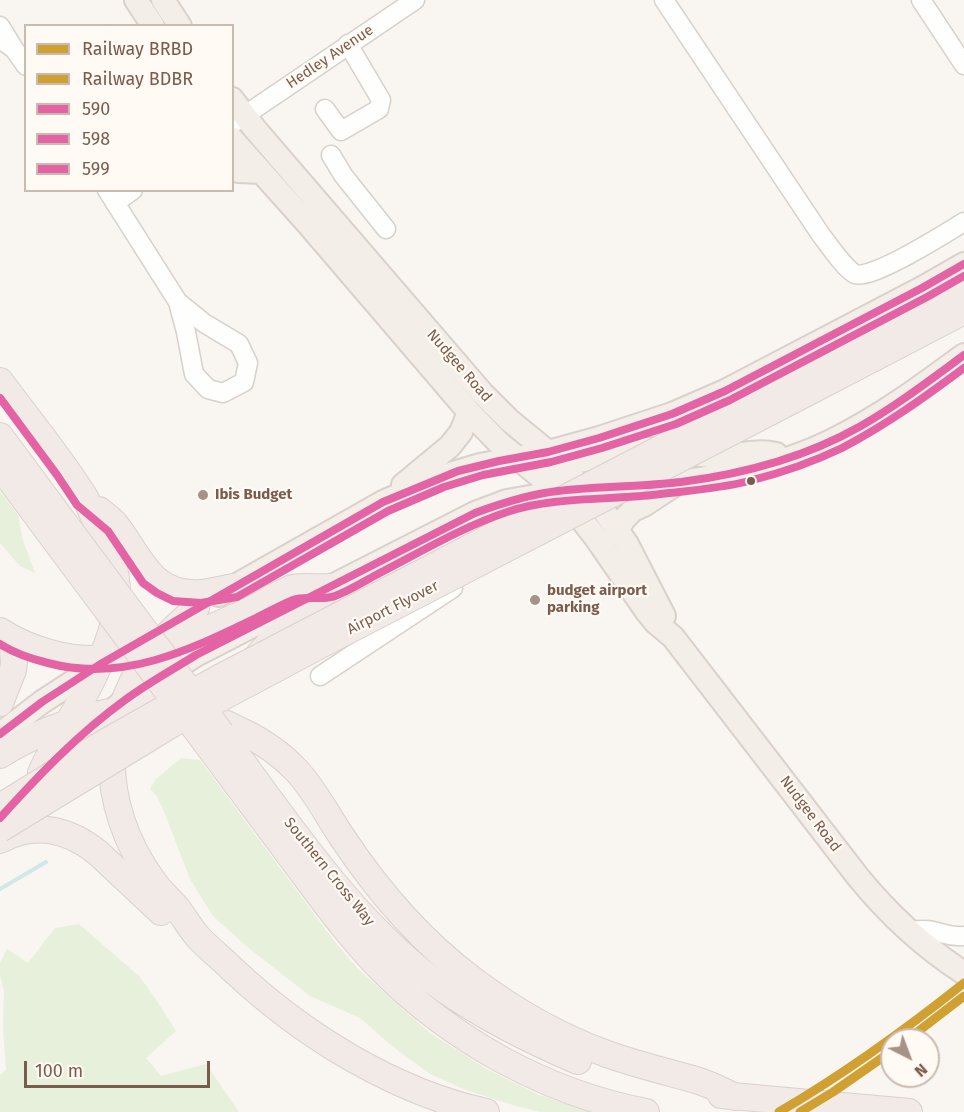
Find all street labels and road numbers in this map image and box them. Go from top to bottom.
street label: Hedley Avenue [283,21,377,93]
street label: Nudgee Road [423,326,495,406]
street label: Airport Flyover [344,577,442,639]
street label: Nudgee Road [776,772,844,856]
street label: Southern Cross Way [280,814,378,930]

